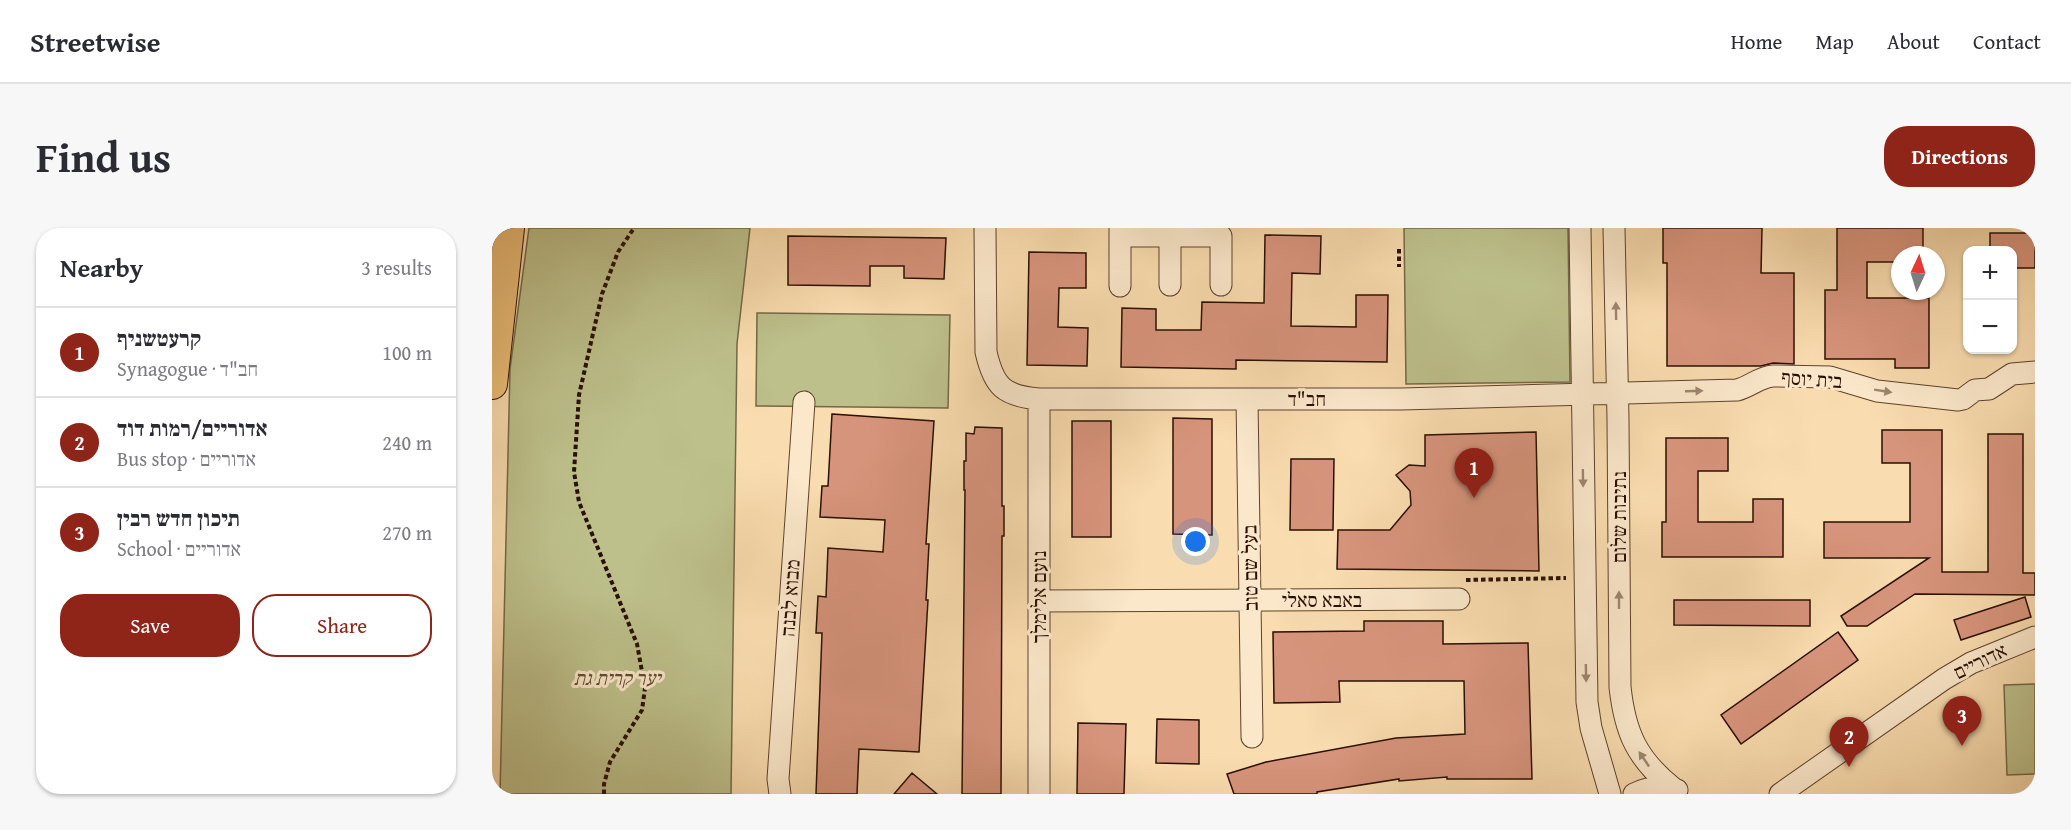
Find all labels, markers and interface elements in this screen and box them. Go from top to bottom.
text: Streetwise [30,21,160,62]
text: Home [1731,26,1782,57]
text: Map [1815,26,1854,57]
text: About [1887,26,1940,57]
text: Contact [1973,26,2041,57]
text: Find us [36,126,171,187]
button: Directions [1884,126,2035,187]
north arrow [1891,246,1945,300]
map controls [1963,246,2017,354]
button: + [1963,246,2017,300]
text: Nearby [60,248,143,287]
text: 3 results [361,253,432,282]
button: − [1963,300,2017,354]
one-way arrow [1611,301,1620,320]
text: קרעטשניף [117,322,201,354]
text: 1 [74,338,85,367]
text: 100 m [382,338,432,367]
text: Synagogue · חב"ד [117,354,258,383]
street label: בית יוסף [1781,362,1844,395]
street label: חב"ד [1288,384,1326,413]
one-way arrow [1684,387,1703,396]
one-way arrow [1874,387,1893,396]
text: אדוריים/רמות דוד [117,412,267,444]
text: 2 [74,428,85,457]
text: 240 m [382,428,432,457]
text: Bus stop · אדוריים [117,444,256,473]
pin: 1 [1454,448,1494,498]
one-way arrow [1579,469,1588,488]
street label: נתיבות שלום [1604,471,1633,563]
text: תיכון חדש רבין [117,502,240,534]
text: 3 [74,518,85,547]
text: 270 m [382,518,432,547]
street label: בעל שם טוב [1234,525,1265,611]
your location [1181,527,1210,556]
text: School · אדוריים [117,534,241,563]
street label: נועם אלימלך [1024,551,1053,643]
street label: מבוא לבנה [772,558,807,638]
street label: באבא סאלי [1282,585,1362,614]
one-way arrow [1614,591,1624,610]
button: Save [60,594,240,657]
button: Share [252,594,432,657]
street label: אדוריים [1948,635,2011,686]
park label: יער קרית גת [574,663,663,692]
one-way arrow [1581,664,1591,683]
pin: 3 [1942,696,1982,746]
pin: 2 [1830,718,1868,767]
one-way arrow [1638,750,1649,767]

